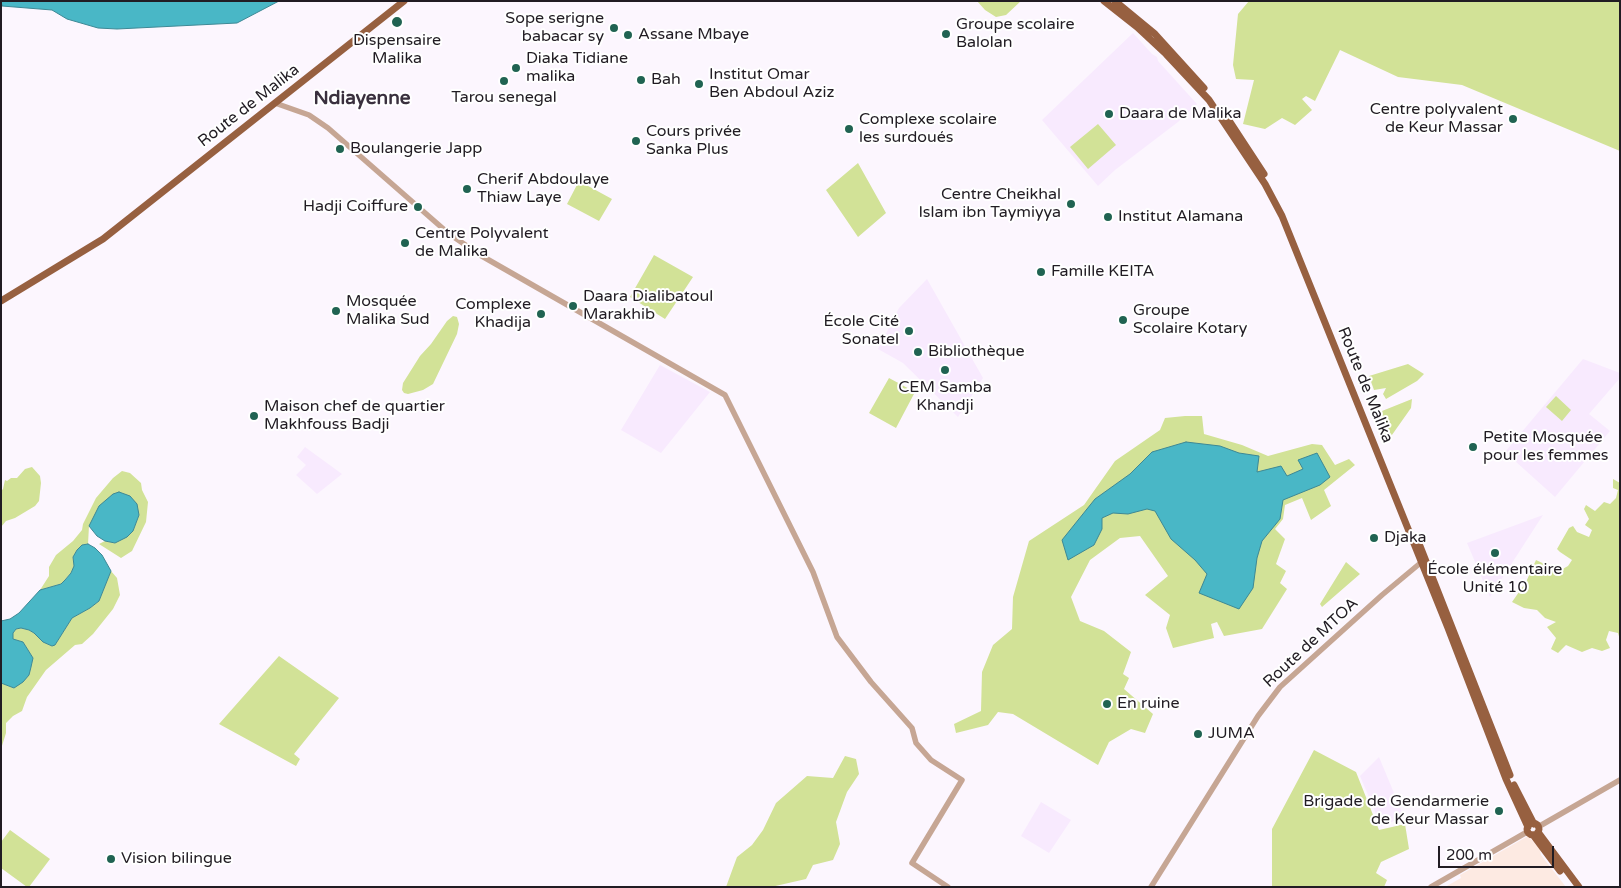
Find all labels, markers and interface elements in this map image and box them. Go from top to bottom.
place label: Sope serigne babacar sy [505,9,604,47]
marker: Dispensaire Malika [390,15,404,29]
place label: Groupe scolaire Balolan [956,15,1075,53]
marker: Sope serigne babacar sy [608,22,620,34]
place label: Assane Mbaye [638,25,749,45]
marker: Groupe scolaire Balolan [940,28,952,40]
marker: Assane Mbaye [622,29,634,41]
place label: Dispensaire Malika [353,31,441,69]
place label: Diaka Tidiane malika [526,49,628,87]
street label: Route de Malika [194,60,304,152]
marker: Diaka Tidiane malika [510,62,522,74]
place label: Institut Omar Ben Abdoul Aziz [709,65,834,103]
place label: Bah [651,70,681,90]
marker: Bah [635,74,647,86]
marker: Tarou senegal [498,75,510,87]
marker: Institut Omar Ben Abdoul Aziz [693,78,705,90]
district label: Ndiayenne [314,88,410,110]
place label: Tarou senegal [451,88,557,108]
place label: Centre polyvalent de Keur Massar [1370,100,1503,138]
place label: Daara de Malika [1119,104,1241,124]
marker: Daara de Malika [1103,108,1115,120]
place label: Complexe scolaire les surdoués [859,110,997,148]
marker: Centre polyvalent de Keur Massar [1507,113,1519,125]
place label: Cours privée Sanka Plus [646,122,741,160]
marker: Complexe scolaire les surdoués [843,123,855,135]
marker: Cours privée Sanka Plus [630,135,642,147]
place label: Boulangerie Japp [350,139,482,159]
marker: Boulangerie Japp [334,143,346,155]
place label: Cherif Abdoulaye Thiaw Laye [477,170,609,208]
marker: Cherif Abdoulaye Thiaw Laye [461,183,473,195]
place label: Centre Cheikhal Islam ibn Taymiyya [918,185,1061,223]
place label: Hadji Coiffure [303,197,408,217]
marker: Centre Cheikhal Islam ibn Taymiyya [1065,198,1077,210]
marker: Hadji Coiffure [412,201,424,213]
place label: Institut Alamana [1118,207,1243,227]
marker: Institut Alamana [1102,211,1114,223]
place label: Centre Polyvalent de Malika [415,224,549,262]
marker: Centre Polyvalent de Malika [399,237,411,249]
place label: Famille KEITA [1051,262,1155,282]
marker: Famille KEITA [1035,266,1047,278]
place label: Daara Dialibatoul Marakhib [583,287,713,325]
place label: Mosquée Malika Sud [346,292,430,330]
place label: Complexe Khadija [455,295,531,333]
marker: Daara Dialibatoul Marakhib [567,300,579,312]
place label: Groupe Scolaire Kotary [1133,301,1247,339]
marker: Mosquée Malika Sud [330,305,342,317]
marker: Complexe Khadija [535,308,547,320]
place label: École Cité Sonatel [823,312,899,350]
marker: Groupe Scolaire Kotary [1117,314,1129,326]
street label: Route de Malika [1333,324,1397,446]
marker: École Cité Sonatel [903,325,915,337]
place label: Bibliothèque [928,342,1024,362]
marker: Bibliothèque [912,346,924,358]
marker: CEM Samba Khandji [939,364,951,376]
place label: CEM Samba Khandji [898,378,992,416]
place label: Maison chef de quartier Makhfouss Badji [264,397,445,435]
marker: Maison chef de quartier Makhfouss Badji [248,410,260,422]
place label: Petite Mosquée pour les femmes [1483,428,1609,466]
marker: Petite Mosquée pour les femmes [1467,441,1479,453]
place label: Djaka [1384,528,1426,548]
marker: Djaka [1368,532,1380,544]
marker: École élémentaire Unité 10 [1489,547,1501,559]
place label: École élémentaire Unité 10 [1428,560,1562,598]
street label: Route de MTOA [1260,594,1362,692]
place label: En ruine [1117,694,1180,714]
marker: En ruine [1101,698,1113,710]
place label: JUMA [1208,724,1255,744]
marker: JUMA [1192,728,1204,740]
place label: Brigade de Gendarmerie de Keur Massar [1303,792,1489,830]
marker: Brigade de Gendarmerie de Keur Massar [1493,805,1505,817]
scale bar [1441,836,1557,868]
text: 200 m [1446,846,1492,864]
place label: Vision bilingue [121,849,232,869]
marker: Vision bilingue [105,853,117,865]

